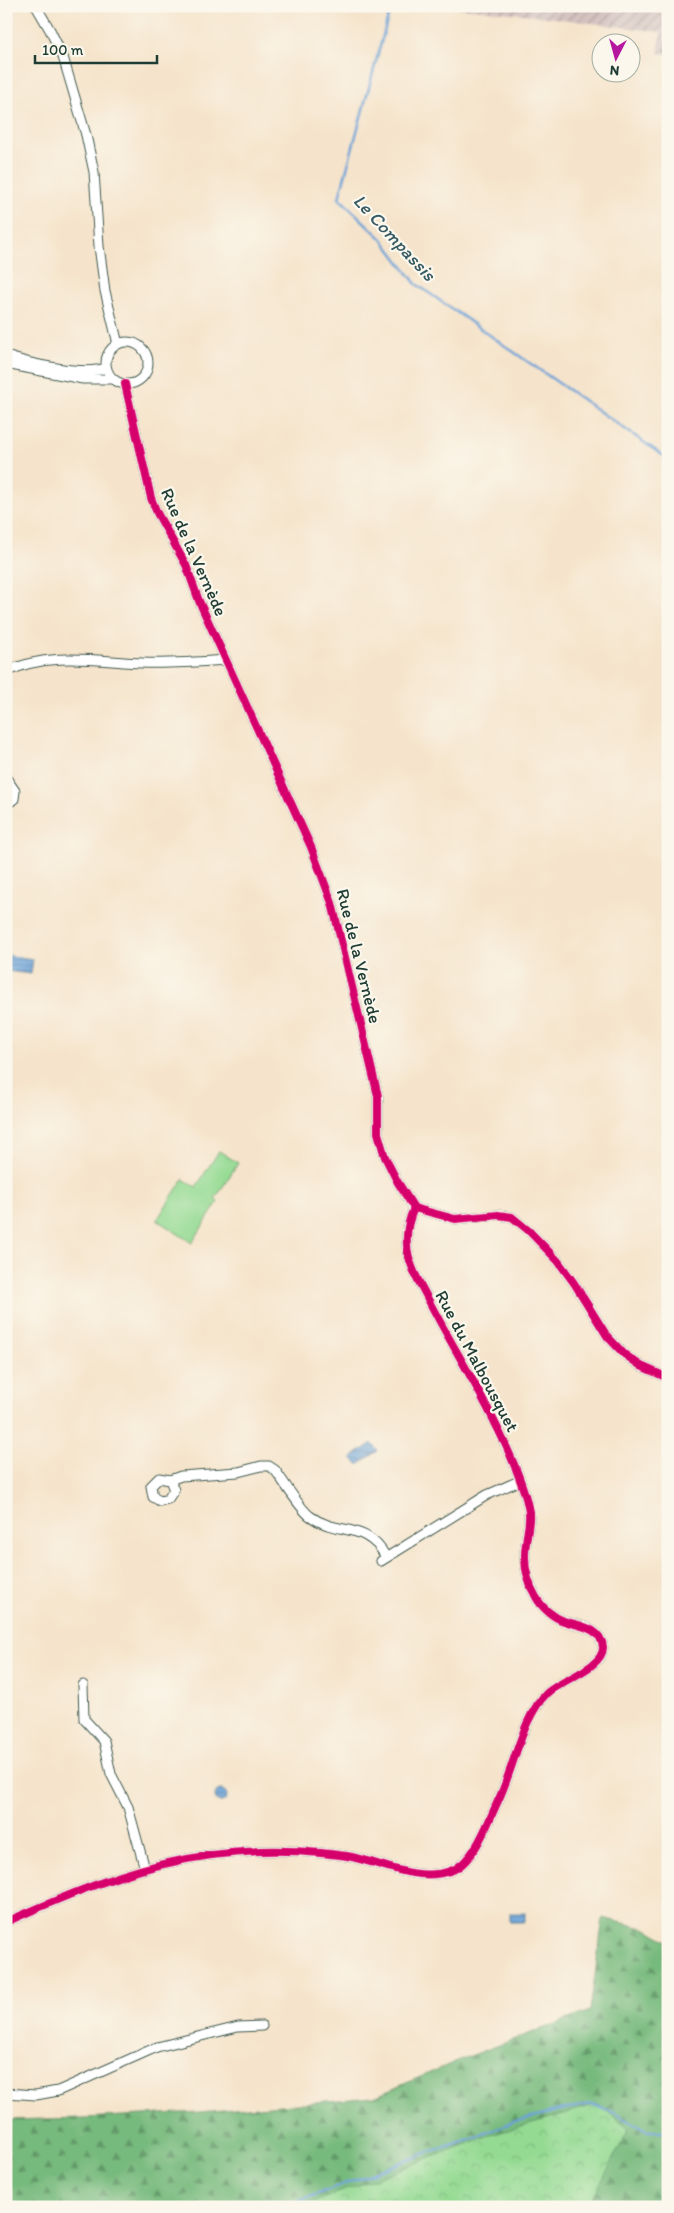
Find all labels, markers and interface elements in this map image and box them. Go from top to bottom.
scale bar [35,32,158,64]
north arrow [592,32,642,82]
text: 100 m [42,41,84,59]
text: N [609,61,620,79]
water label: Le Compassis [349,189,442,287]
street label: Rue de la Vernède [156,484,232,620]
street label: Rue de la Vernède [332,886,386,1026]
street label: Rue du Malbousquet [430,1286,524,1436]

